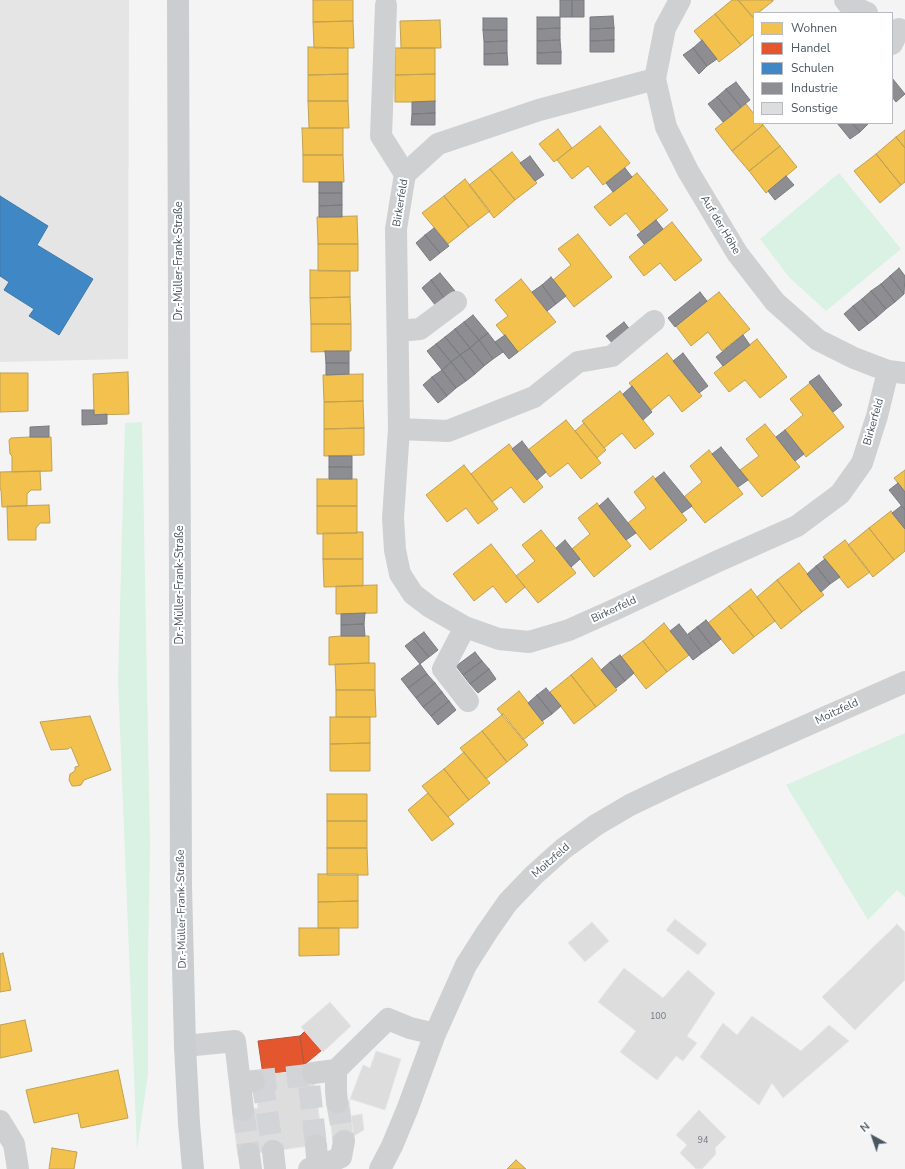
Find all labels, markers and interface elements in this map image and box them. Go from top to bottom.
legend [753,12,893,124]
text: Wohnen [791,20,837,36]
text: Handel [791,40,830,56]
text: Schulen [791,60,834,76]
text: Industrie [791,80,838,96]
text: Sonstige [791,100,838,116]
street label: Birkerfeld [391,178,411,228]
street label: Auf der Höhe [697,193,743,257]
street label: Dr.-Müller-Frank-Straße [172,201,186,321]
street label: Birkerfeld [861,397,887,447]
street label: Dr.-Müller-Frank-Straße [173,525,187,645]
street label: Birkerfeld [589,594,639,626]
street label: Moitzfeld [813,696,861,728]
street label: Moitzfeld [529,841,573,881]
street label: Dr.-Müller-Frank-Straße [174,849,190,969]
house number: 100 [650,1012,666,1022]
north arrow [853,1117,893,1157]
text: N [857,1119,873,1136]
house number: 94 [698,1136,708,1146]

